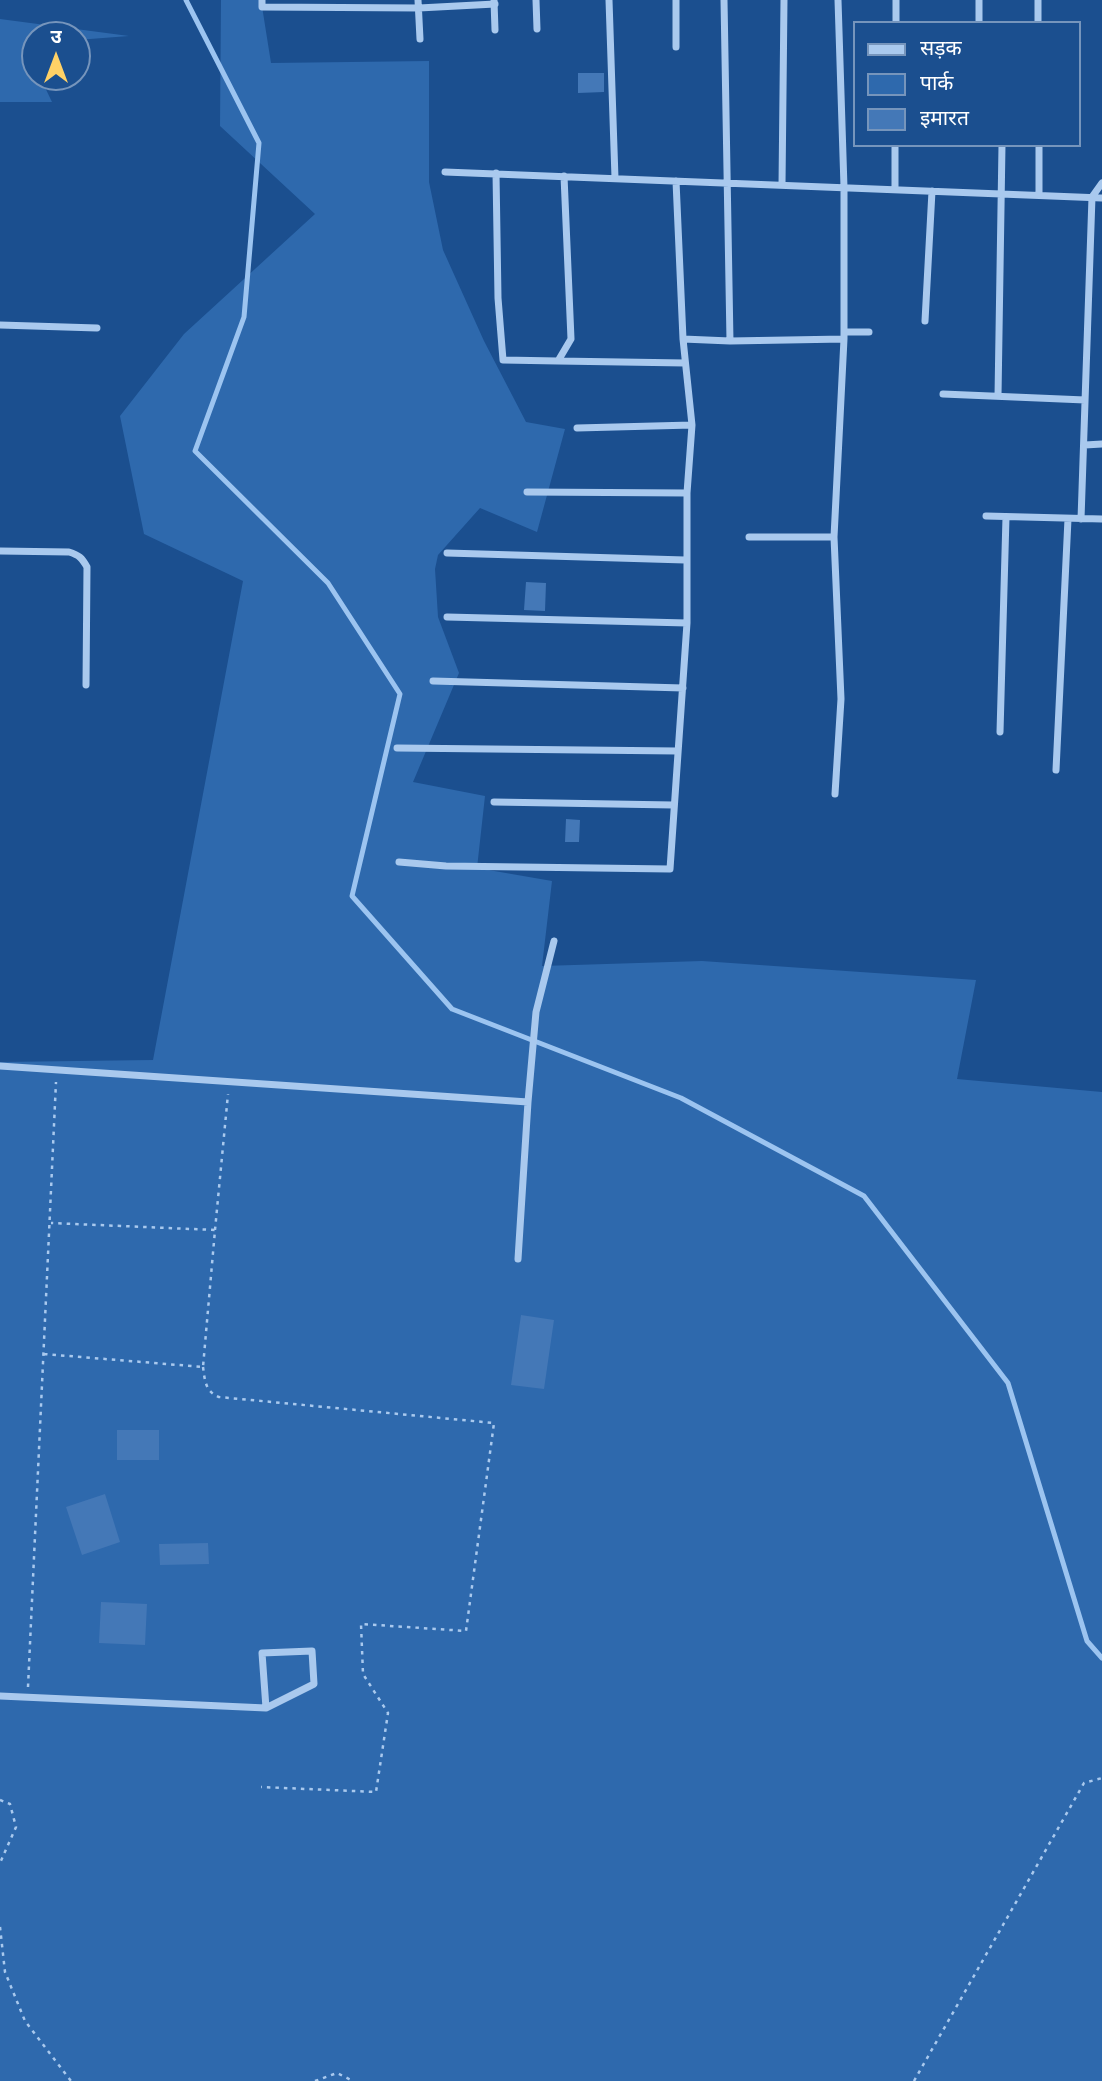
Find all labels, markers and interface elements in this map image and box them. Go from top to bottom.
north arrow [21,21,91,91]
legend [853,21,1081,147]
text: उ [50,26,62,48]
text: सड़क [920,36,962,61]
text: पार्क [920,71,954,96]
text: इमारत [920,106,969,131]

